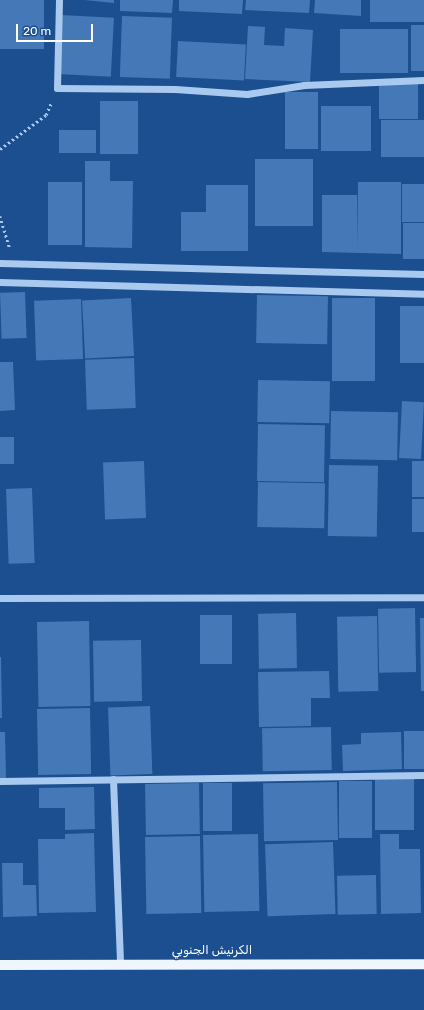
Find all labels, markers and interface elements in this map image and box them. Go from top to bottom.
scale bar [18,16,95,42]
text: 20 m [23,24,51,38]
street label: الكرنيش الجنوبي [172,944,252,958]

